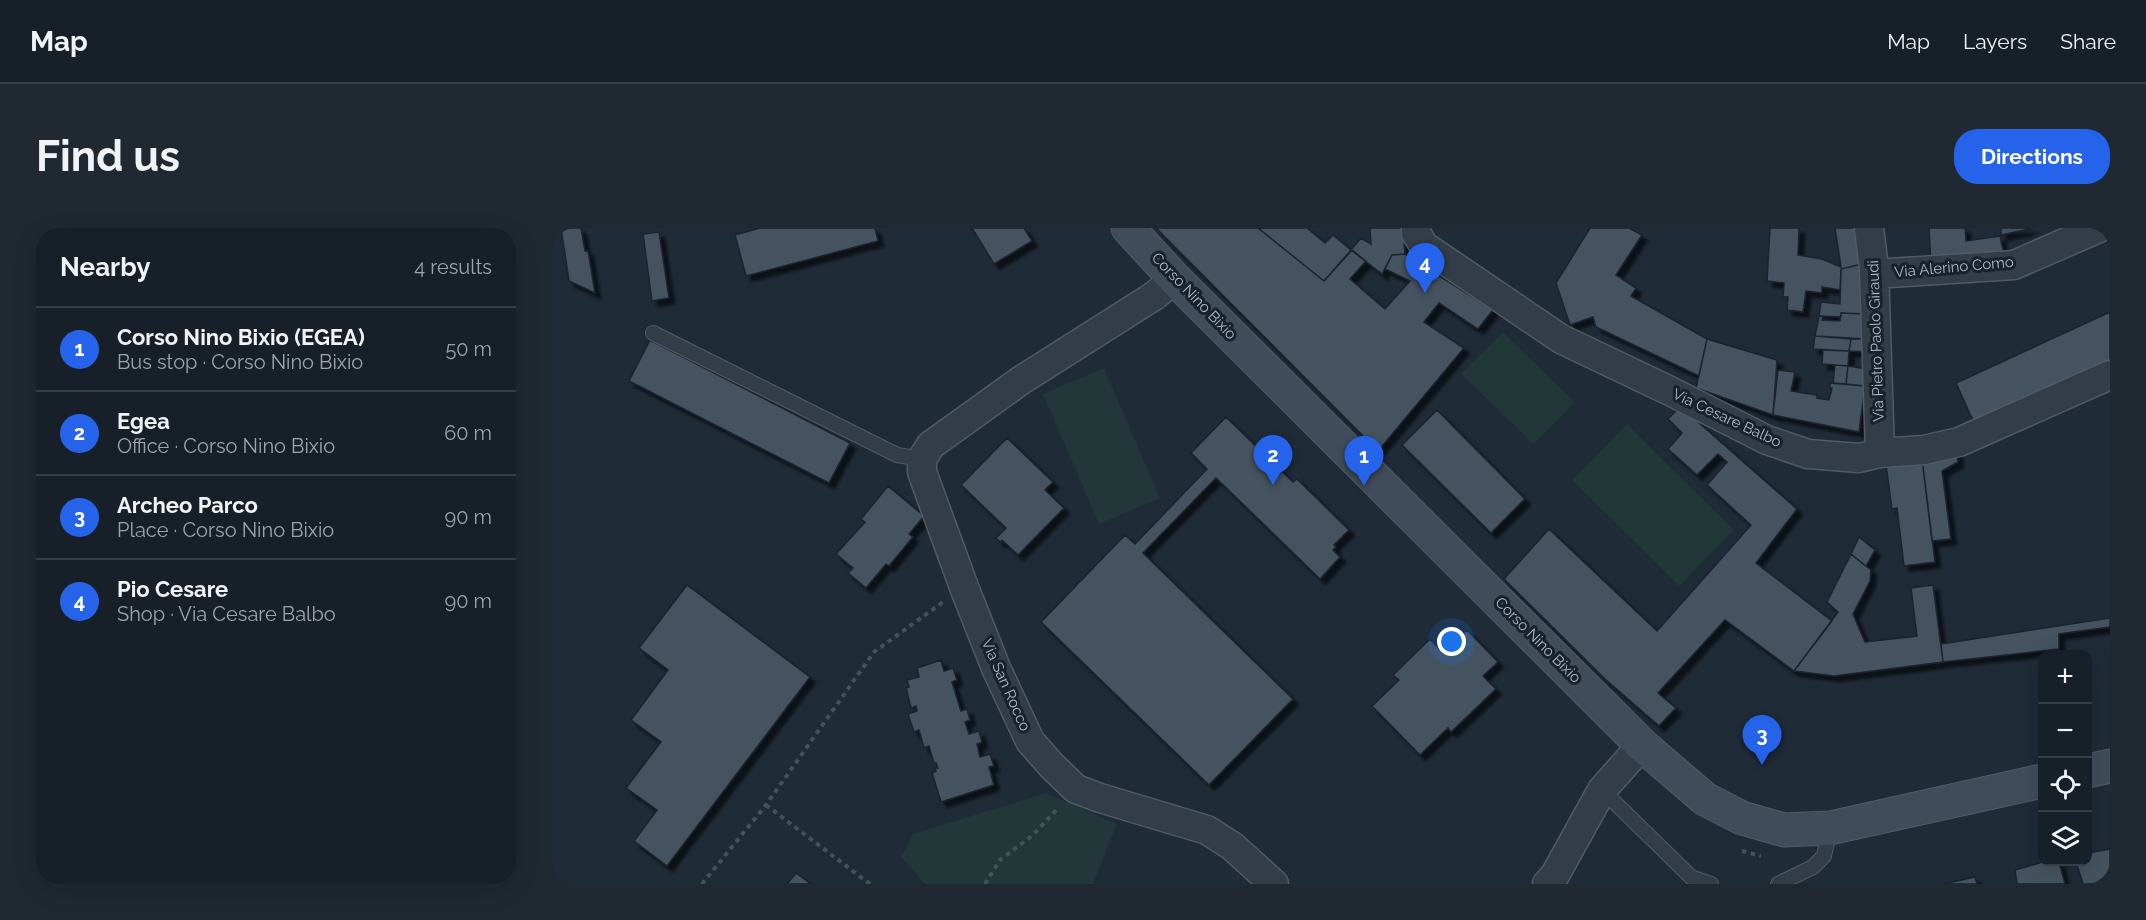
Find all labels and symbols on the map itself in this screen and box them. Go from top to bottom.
pin: 4 [1406,244,1444,293]
street label: Corso Nino Bixio [1148,249,1240,343]
street label: Via Alerino Como [1893,253,2015,281]
street label: Via Pietro Paolo Giraudi [1864,260,1888,422]
street label: Via Cesare Balbo [1670,385,1784,451]
pin: 2 [1254,436,1292,485]
pin: 1 [1344,436,1384,486]
street label: Corso Nino Bixio [1491,593,1585,687]
your location [1437,627,1466,656]
street label: Via San Rocco [978,636,1034,734]
pin: 3 [1742,716,1782,765]

